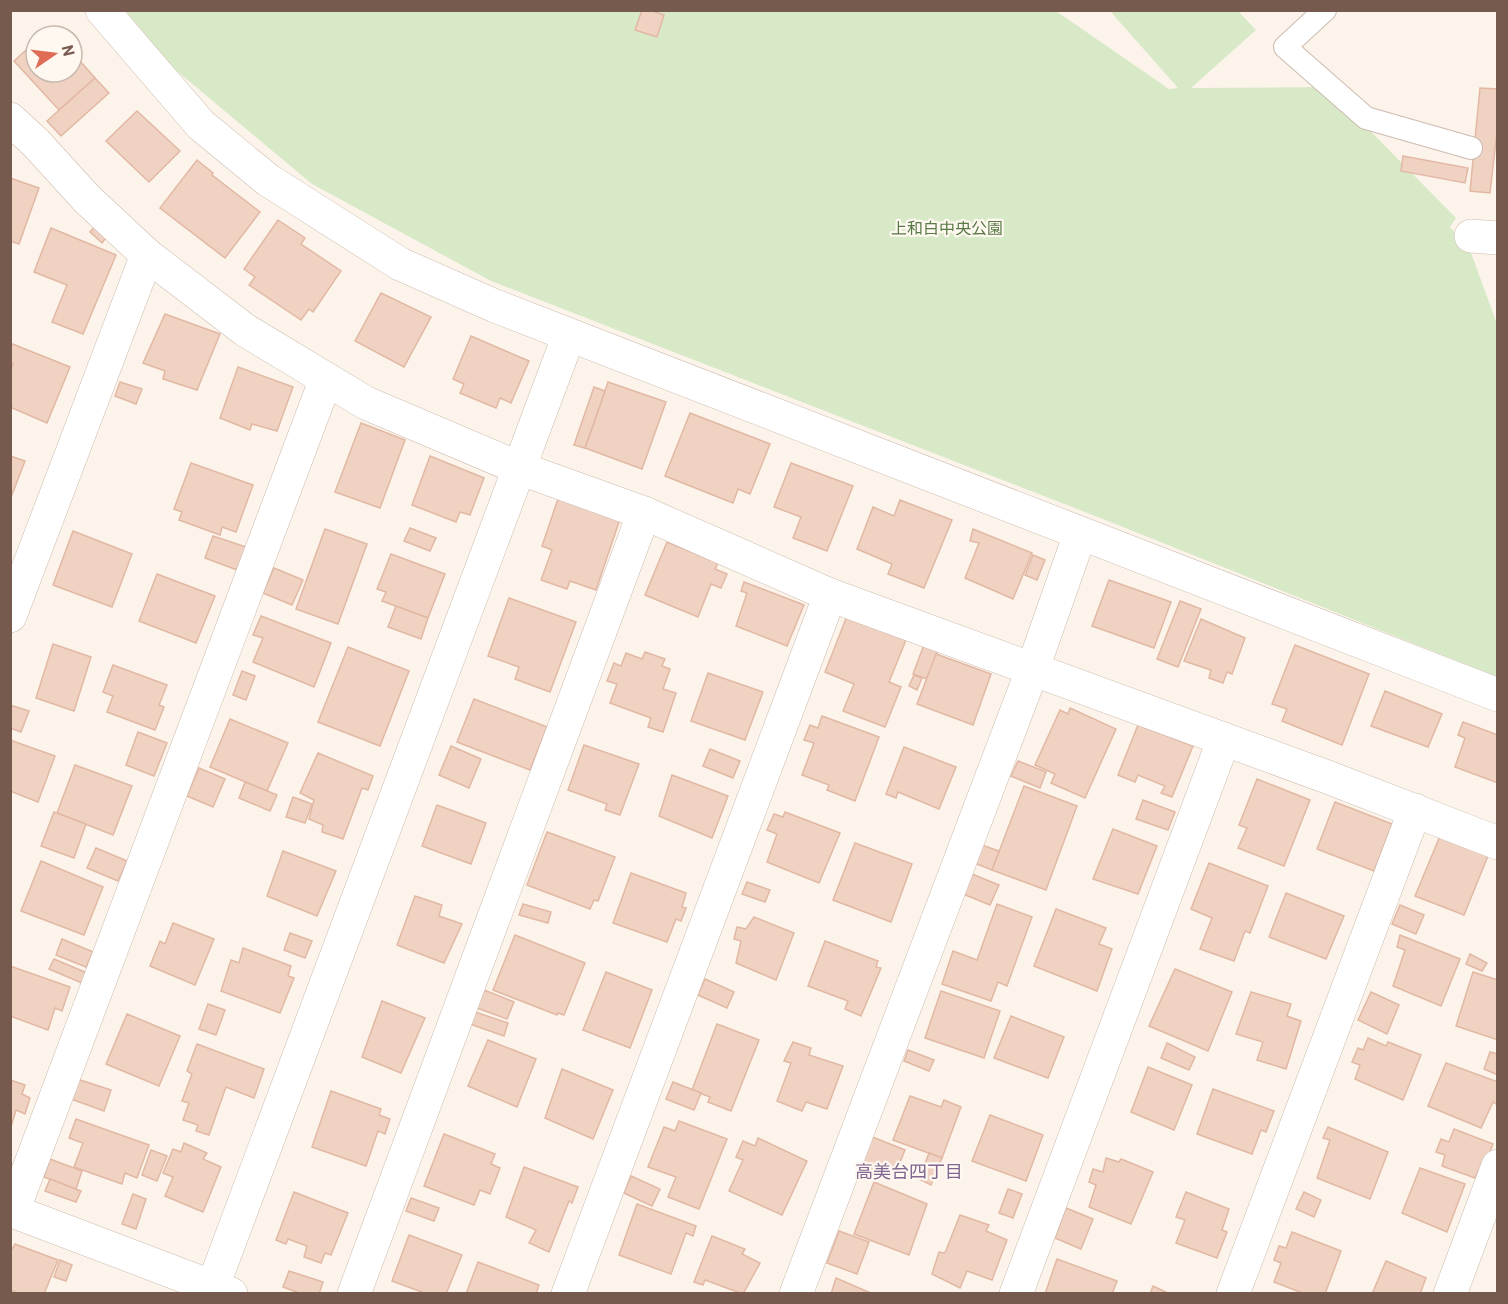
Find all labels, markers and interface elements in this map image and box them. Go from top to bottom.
north arrow [24,24,84,84]
text: N [59,43,80,58]
park label: 上和白中央公園 [891,218,1003,237]
district label: 高美台四丁目 [855,1160,963,1182]

